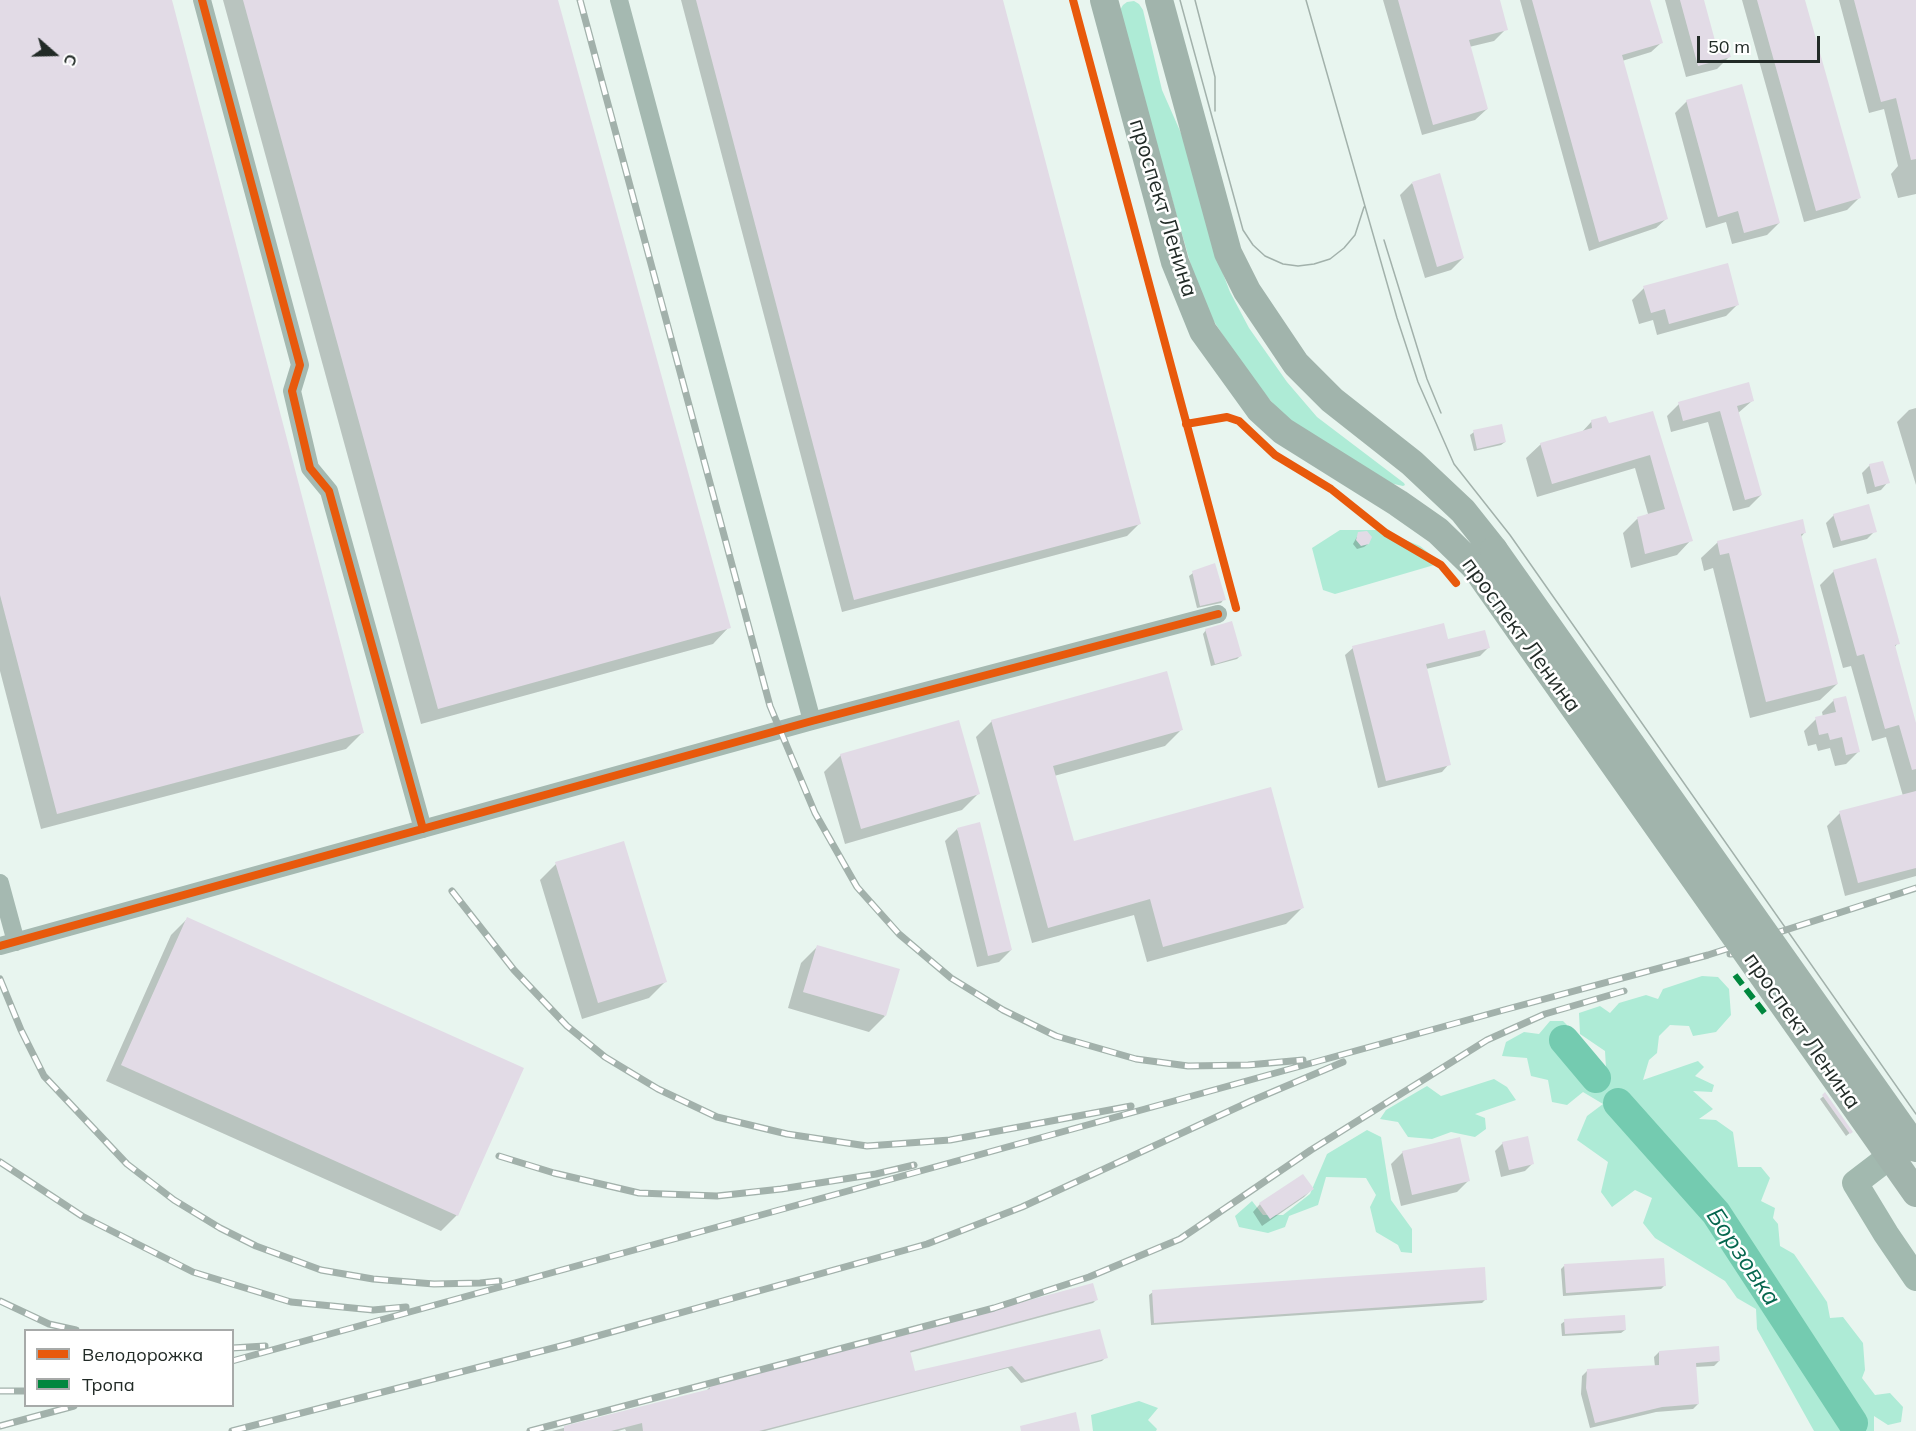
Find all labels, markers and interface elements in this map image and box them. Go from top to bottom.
north arrow [24,24,84,84]
scale bar [1700,24,1823,62]
text: 50 m [1708,35,1750,58]
text: С [60,52,82,69]
street label: проспект Ленина [1123,116,1203,300]
street label: проспект Ленина [1456,552,1586,718]
street label: проспект Ленина [1738,948,1866,1114]
water label: Борзовка [1700,1203,1786,1311]
legend [24,1329,234,1407]
text: Велодорожка [82,1343,203,1366]
text: Тропа [82,1373,135,1396]

